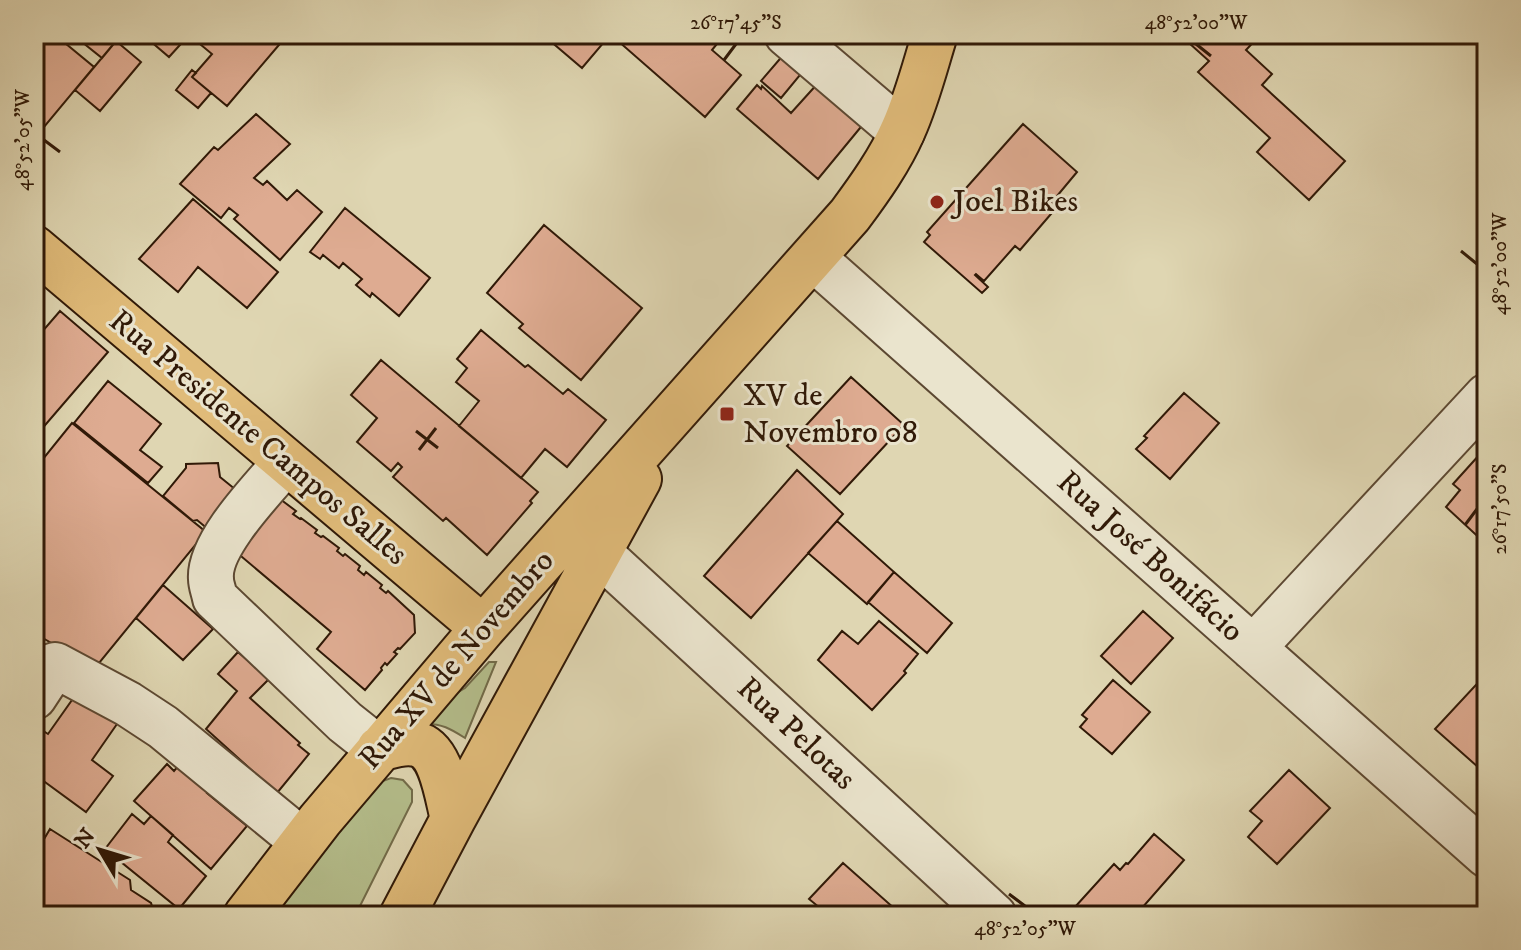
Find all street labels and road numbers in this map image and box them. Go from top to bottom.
street label: Rua Presidente Campos Salles [101,301,415,575]
street label: Rua José Bonifácio [1048,463,1252,651]
street label: Rua XV de Novembro [351,542,563,778]
street label: Rua Pelotas [728,669,864,799]

